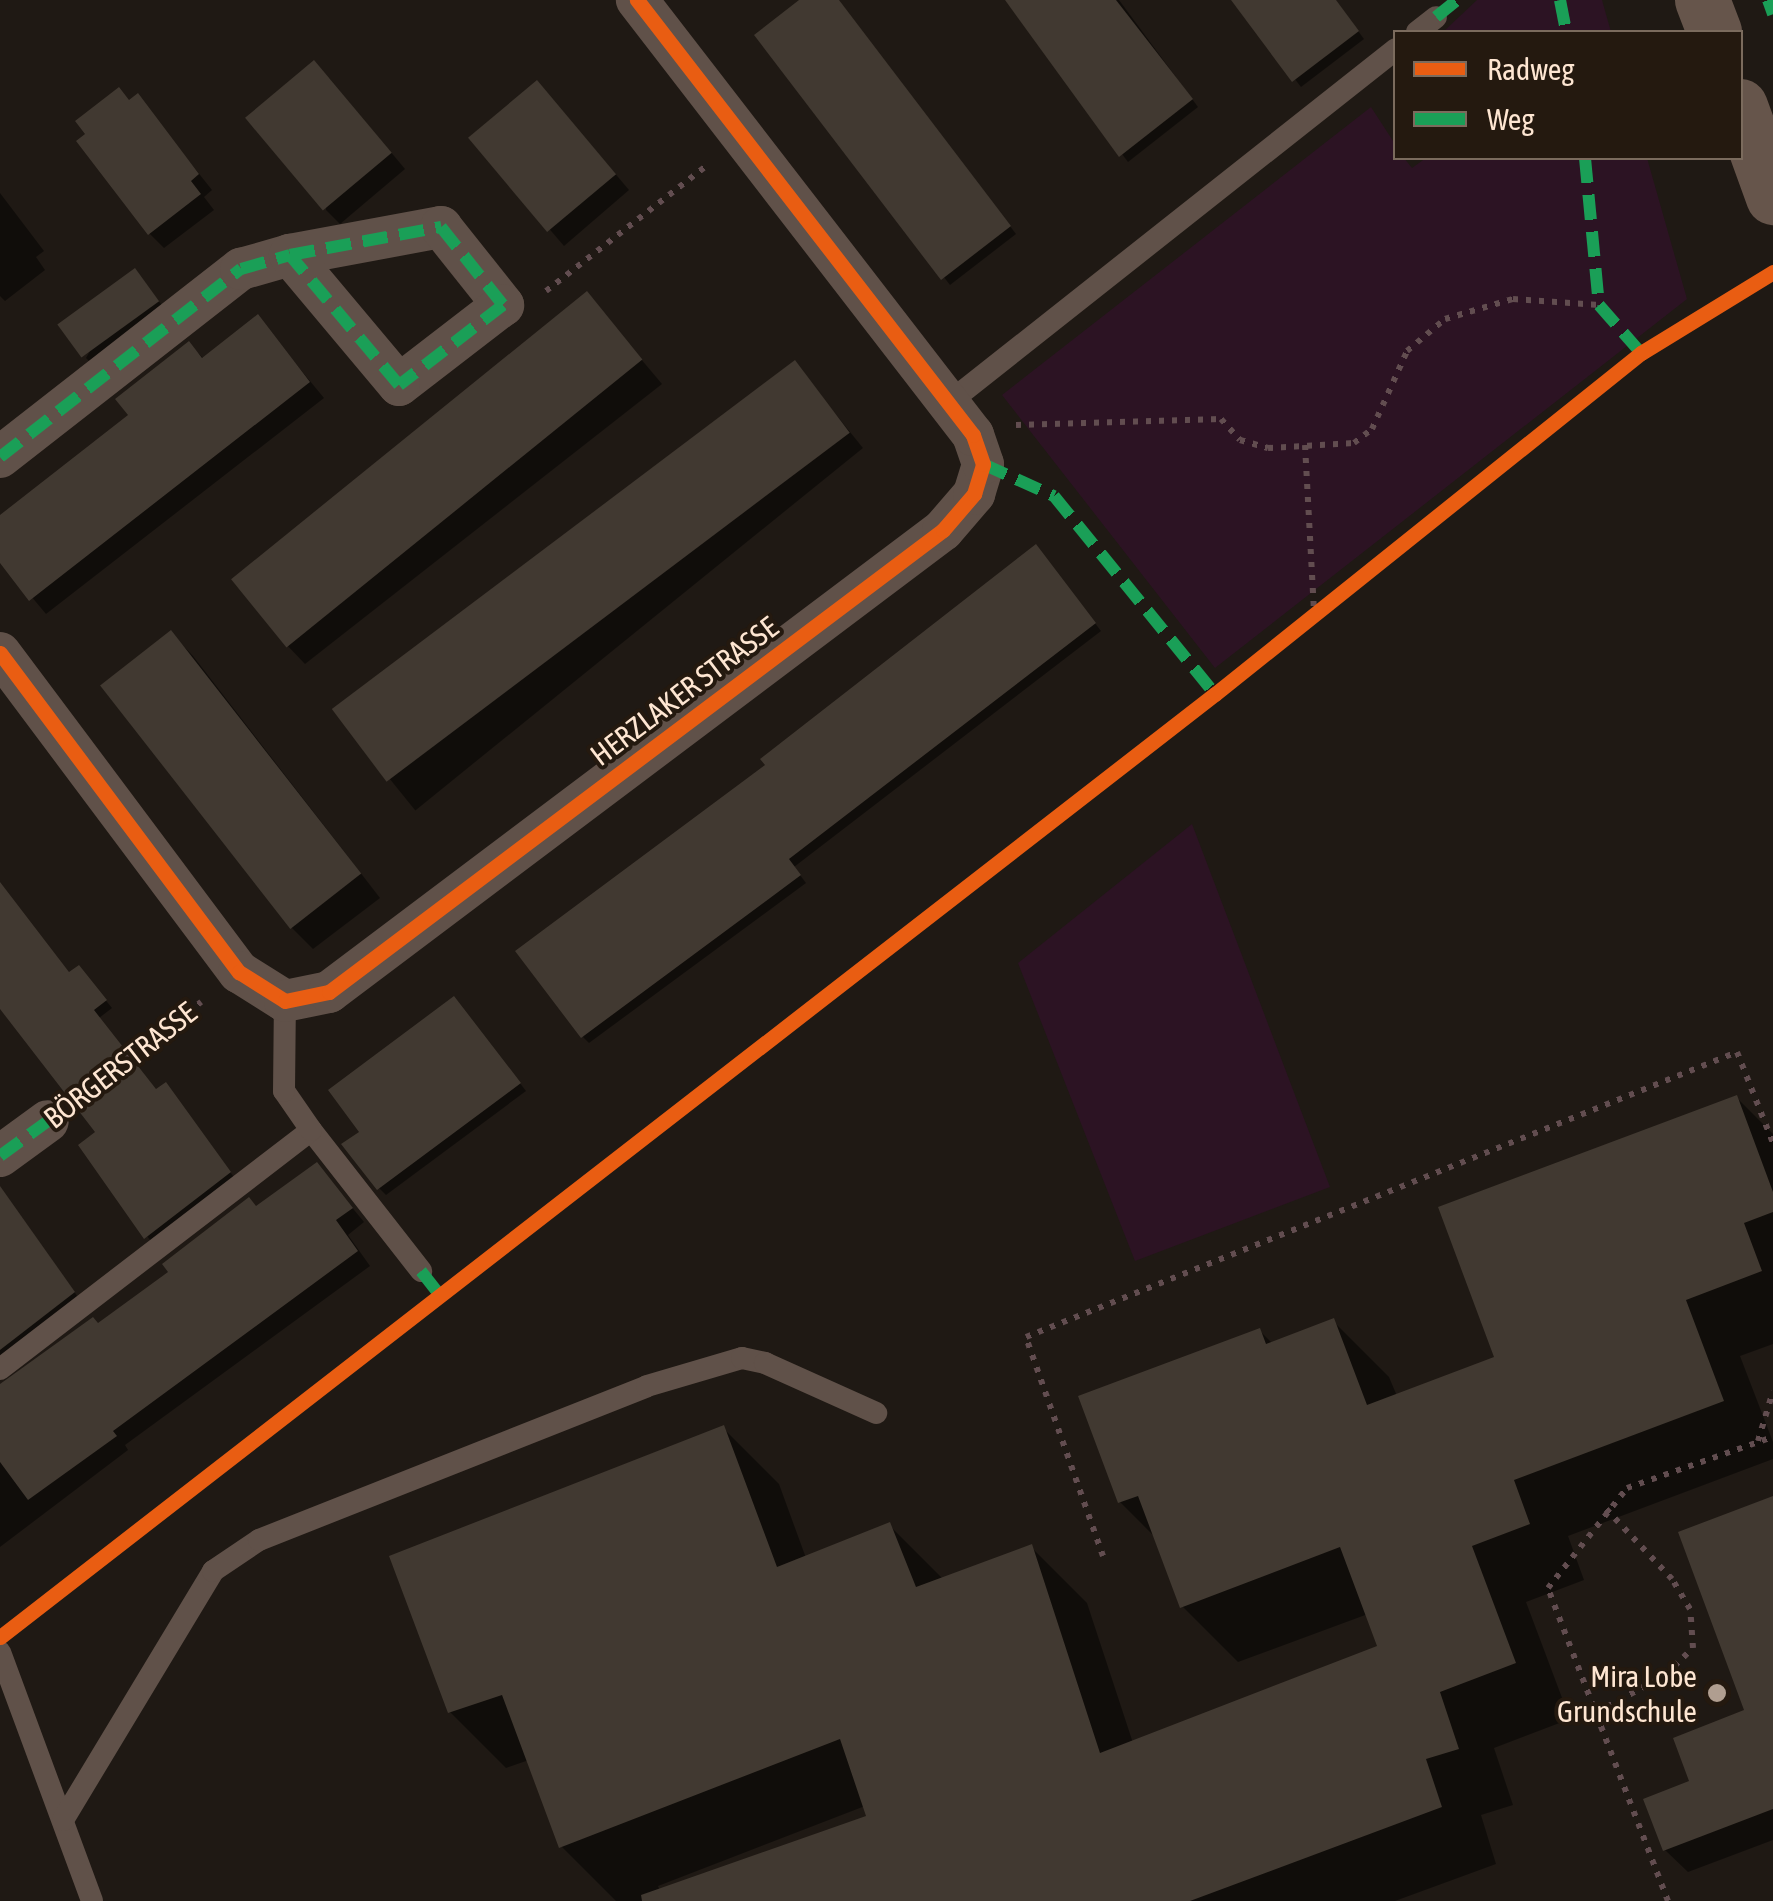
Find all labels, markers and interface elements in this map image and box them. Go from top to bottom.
legend [1393,30,1743,160]
text: Radweg [1487,52,1574,86]
text: Weg [1487,102,1534,136]
street label: HERZLAKER STRASSE [583,609,785,773]
street label: BÖRGERSTRASSE [37,994,203,1136]
place label: Mira Lobe Grundschule [1557,1658,1697,1728]
marker: Mira Lobe Grundschule [1706,1682,1728,1704]

